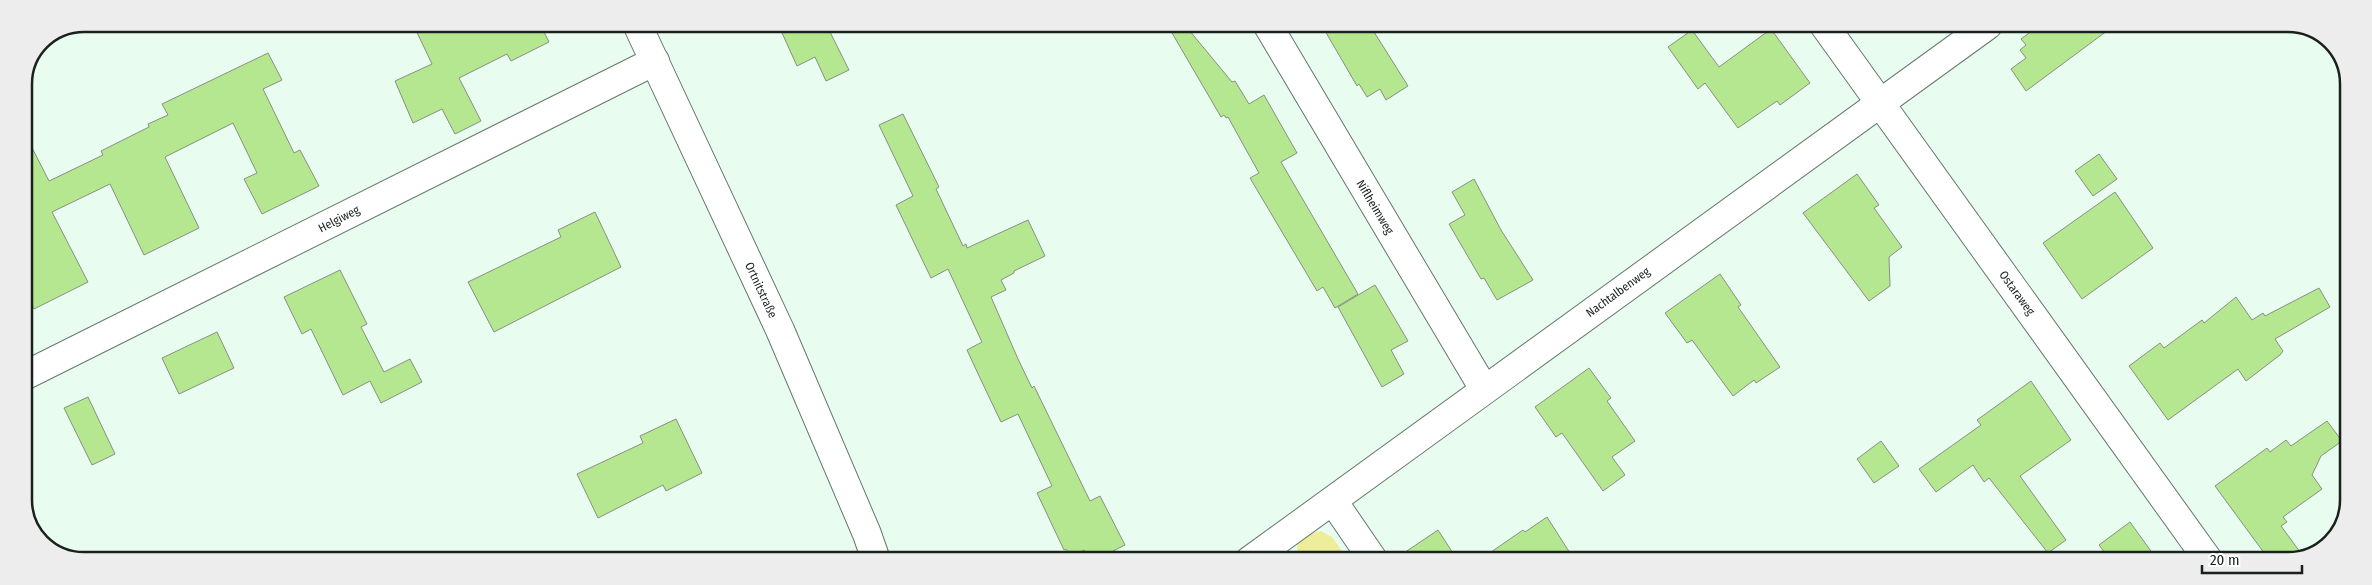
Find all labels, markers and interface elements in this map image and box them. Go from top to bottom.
street label: Niflheimweg [1353,177,1397,237]
street label: Helgiweg [316,203,362,235]
street label: Ortnitstraße [742,260,780,320]
street label: Nachtalbenweg [1583,264,1653,320]
street label: Ostaraweg [1996,268,2038,318]
scale bar [2202,542,2302,574]
text: 20 m [2210,551,2240,569]

